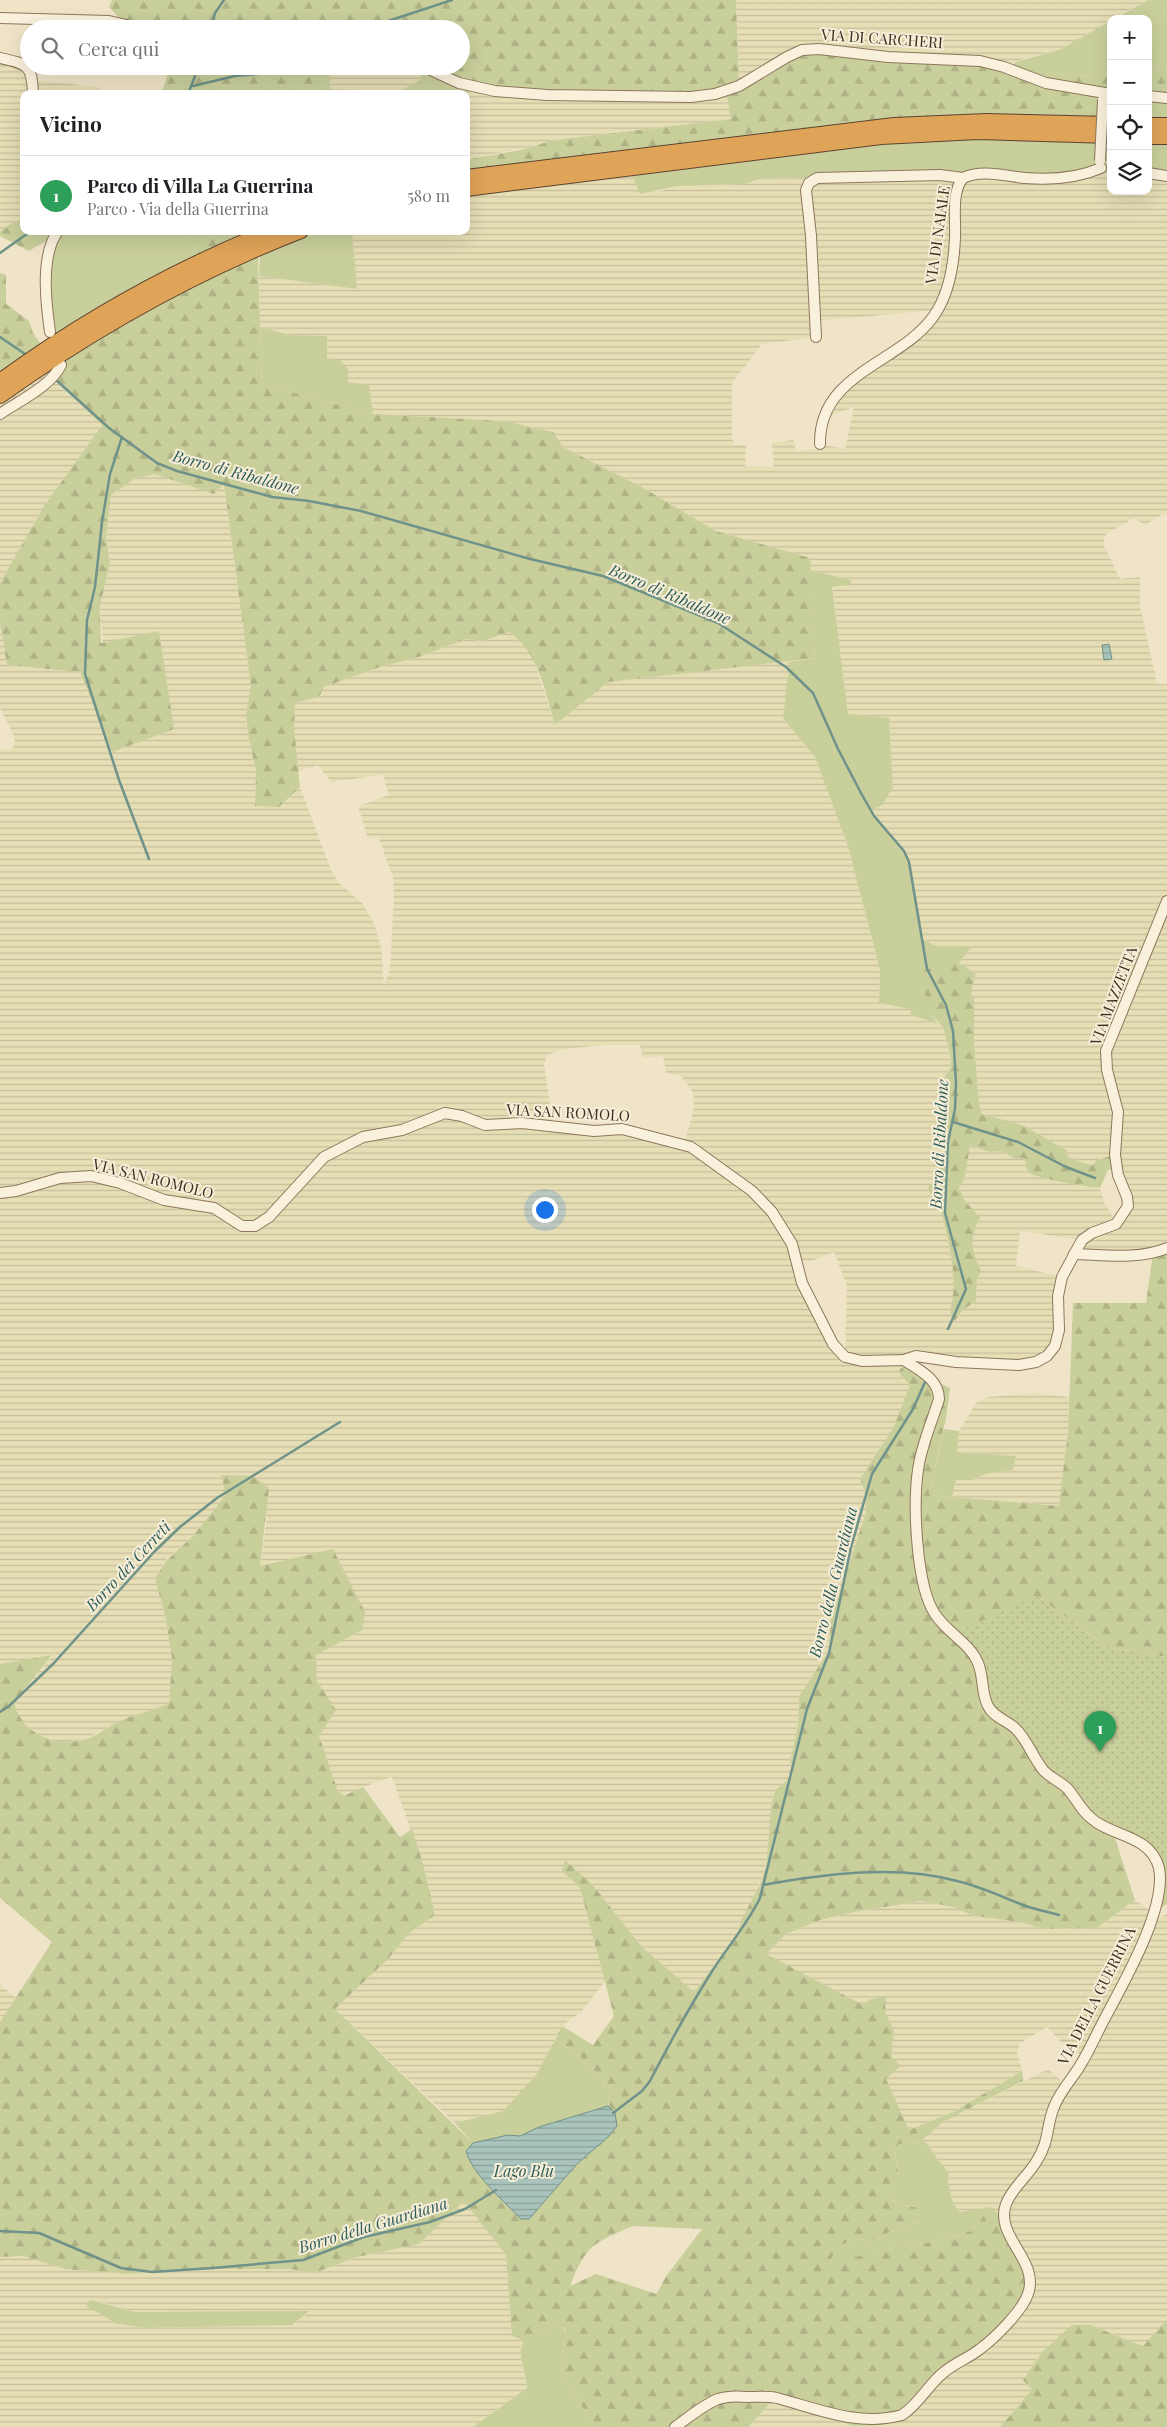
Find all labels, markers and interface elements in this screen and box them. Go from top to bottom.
map controls [1107,15,1152,195]
button: + [1107,15,1152,60]
search box [20,20,470,75]
street label: VIA DI CARCHERI [819,24,944,52]
icon: search [38,34,66,62]
text: Cerca qui [78,35,159,61]
button: − [1107,60,1152,105]
button: locate [1107,105,1152,150]
text: Vicino [40,109,102,137]
button: layers [1107,150,1152,195]
text: Parco di Villa La Guerrina [87,172,313,198]
street label: VIA DI NAIALE [920,184,954,286]
text: 1 [53,185,59,206]
text: 580 m [407,185,450,206]
text: Parco · Via della Guerrina [87,198,269,219]
water label: Borro di Ribaldone [170,444,302,499]
water label: Borro di Ribaldone [605,558,734,629]
street label: VIA MAZZETTA [1085,943,1141,1049]
water label: Borro di Ribaldone [925,1078,952,1210]
street label: VIA SAN ROMOLO [505,1099,630,1125]
street label: VIA SAN ROMOLO [90,1153,216,1203]
your location [532,1197,558,1223]
water label: Borro della Guardiana [803,1504,861,1660]
water label: Borro dei Cerreti [80,1515,175,1616]
pin: 1 [1084,1711,1116,1752]
street label: VIA DELLA GUERRINA [1052,1922,1140,2069]
water label: Lago Blu [493,2160,554,2181]
water label: Borro della Guardiana [295,2192,450,2257]

